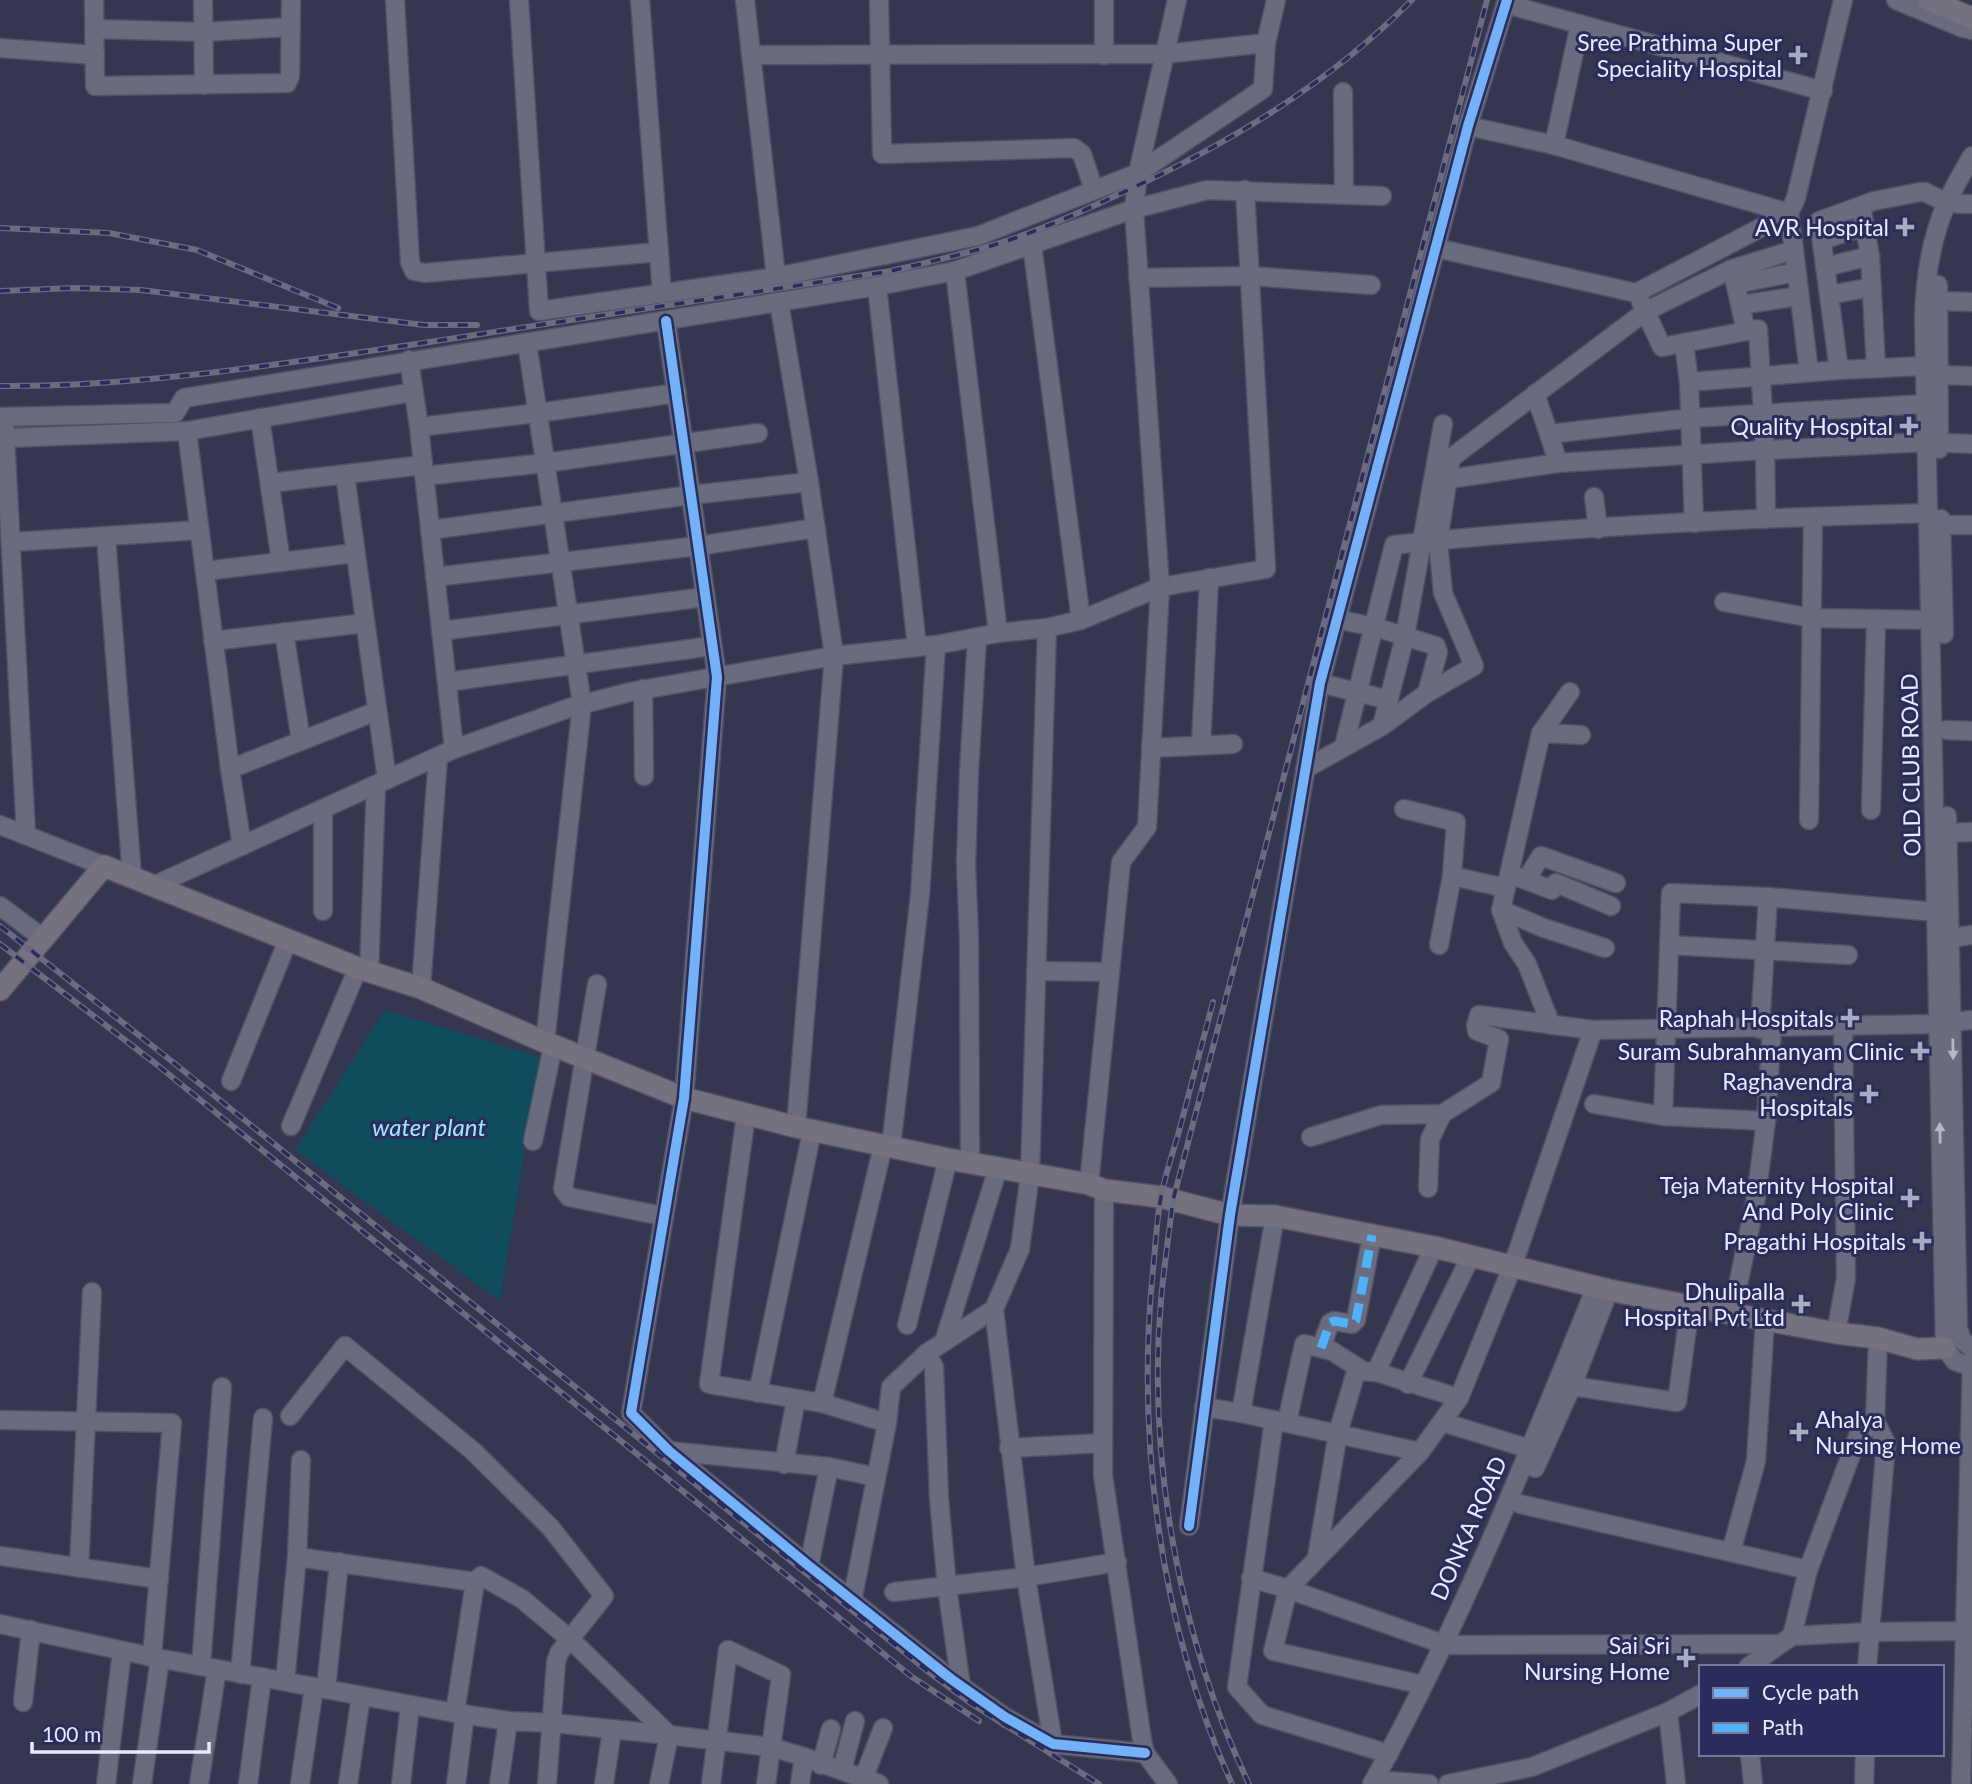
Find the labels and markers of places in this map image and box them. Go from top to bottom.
place label: Sree Prathima Super Speciality Hospital [1577,28,1783,82]
marker: Sree Prathima Super Speciality Hospital [1788,45,1808,65]
place label: AVR Hospital [1755,213,1889,241]
marker: AVR Hospital [1895,217,1915,237]
place label: Quality Hospital [1730,412,1893,440]
marker: Quality Hospital [1899,416,1919,436]
place label: Raphah Hospitals [1659,1004,1834,1032]
marker: Raphah Hospitals [1840,1008,1860,1028]
place label: Suram Subrahmanyam Clinic [1618,1037,1904,1065]
marker: Suram Subrahmanyam Clinic [1910,1041,1930,1061]
place label: Raghavendra Hospitals [1722,1067,1853,1121]
marker: Raghavendra Hospitals [1859,1084,1879,1104]
place label: Teja Maternity Hospital And Poly Clinic [1660,1171,1894,1225]
marker: Teja Maternity Hospital And Poly Clinic [1900,1188,1920,1208]
place label: Pragathi Hospitals [1723,1227,1906,1255]
marker: Pragathi Hospitals [1912,1231,1932,1251]
place label: Dhulipalla Hospital Pvt Ltd [1624,1277,1785,1331]
marker: Dhulipalla Hospital Pvt Ltd [1791,1294,1811,1314]
place label: Ahalya Nursing Home [1815,1405,1961,1459]
marker: Ahalya Nursing Home [1789,1422,1809,1442]
place label: Sai Sri Nursing Home [1524,1631,1670,1685]
marker: Sai Sri Nursing Home [1676,1648,1696,1668]

